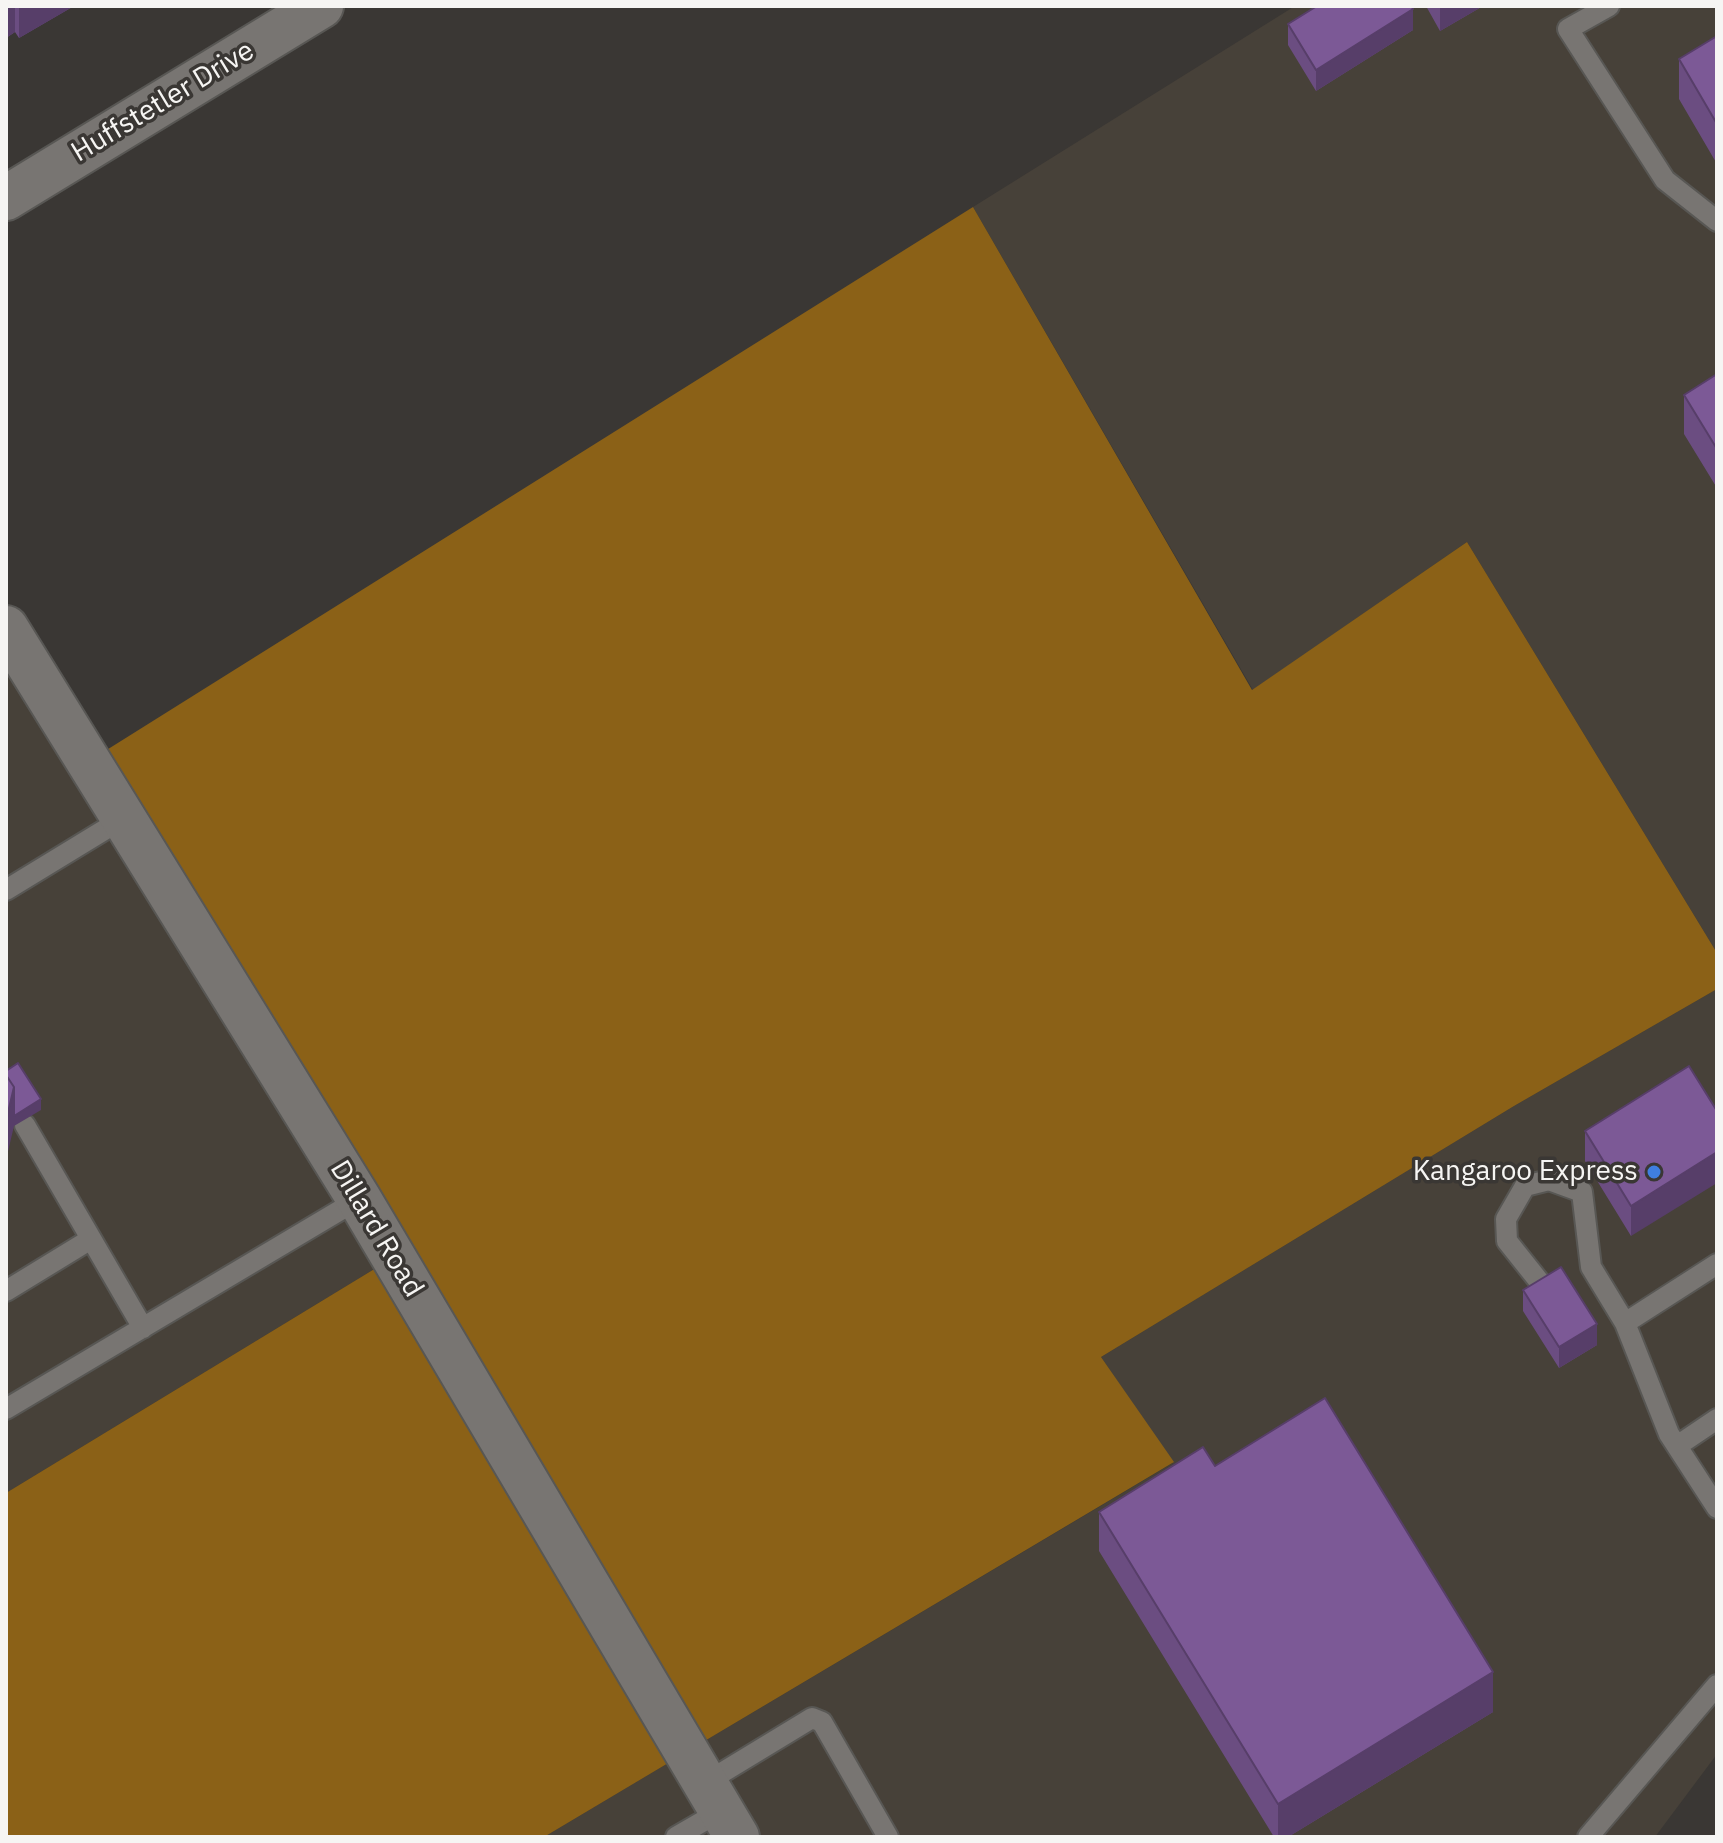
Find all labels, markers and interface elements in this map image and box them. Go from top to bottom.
street label: Huffstetler Drive [66,34,260,170]
street label: Dillard Road [322,1155,430,1303]
place label: Kangaroo Express [1413,1155,1638,1189]
marker: Kangaroo Express [1645,1163,1663,1181]

